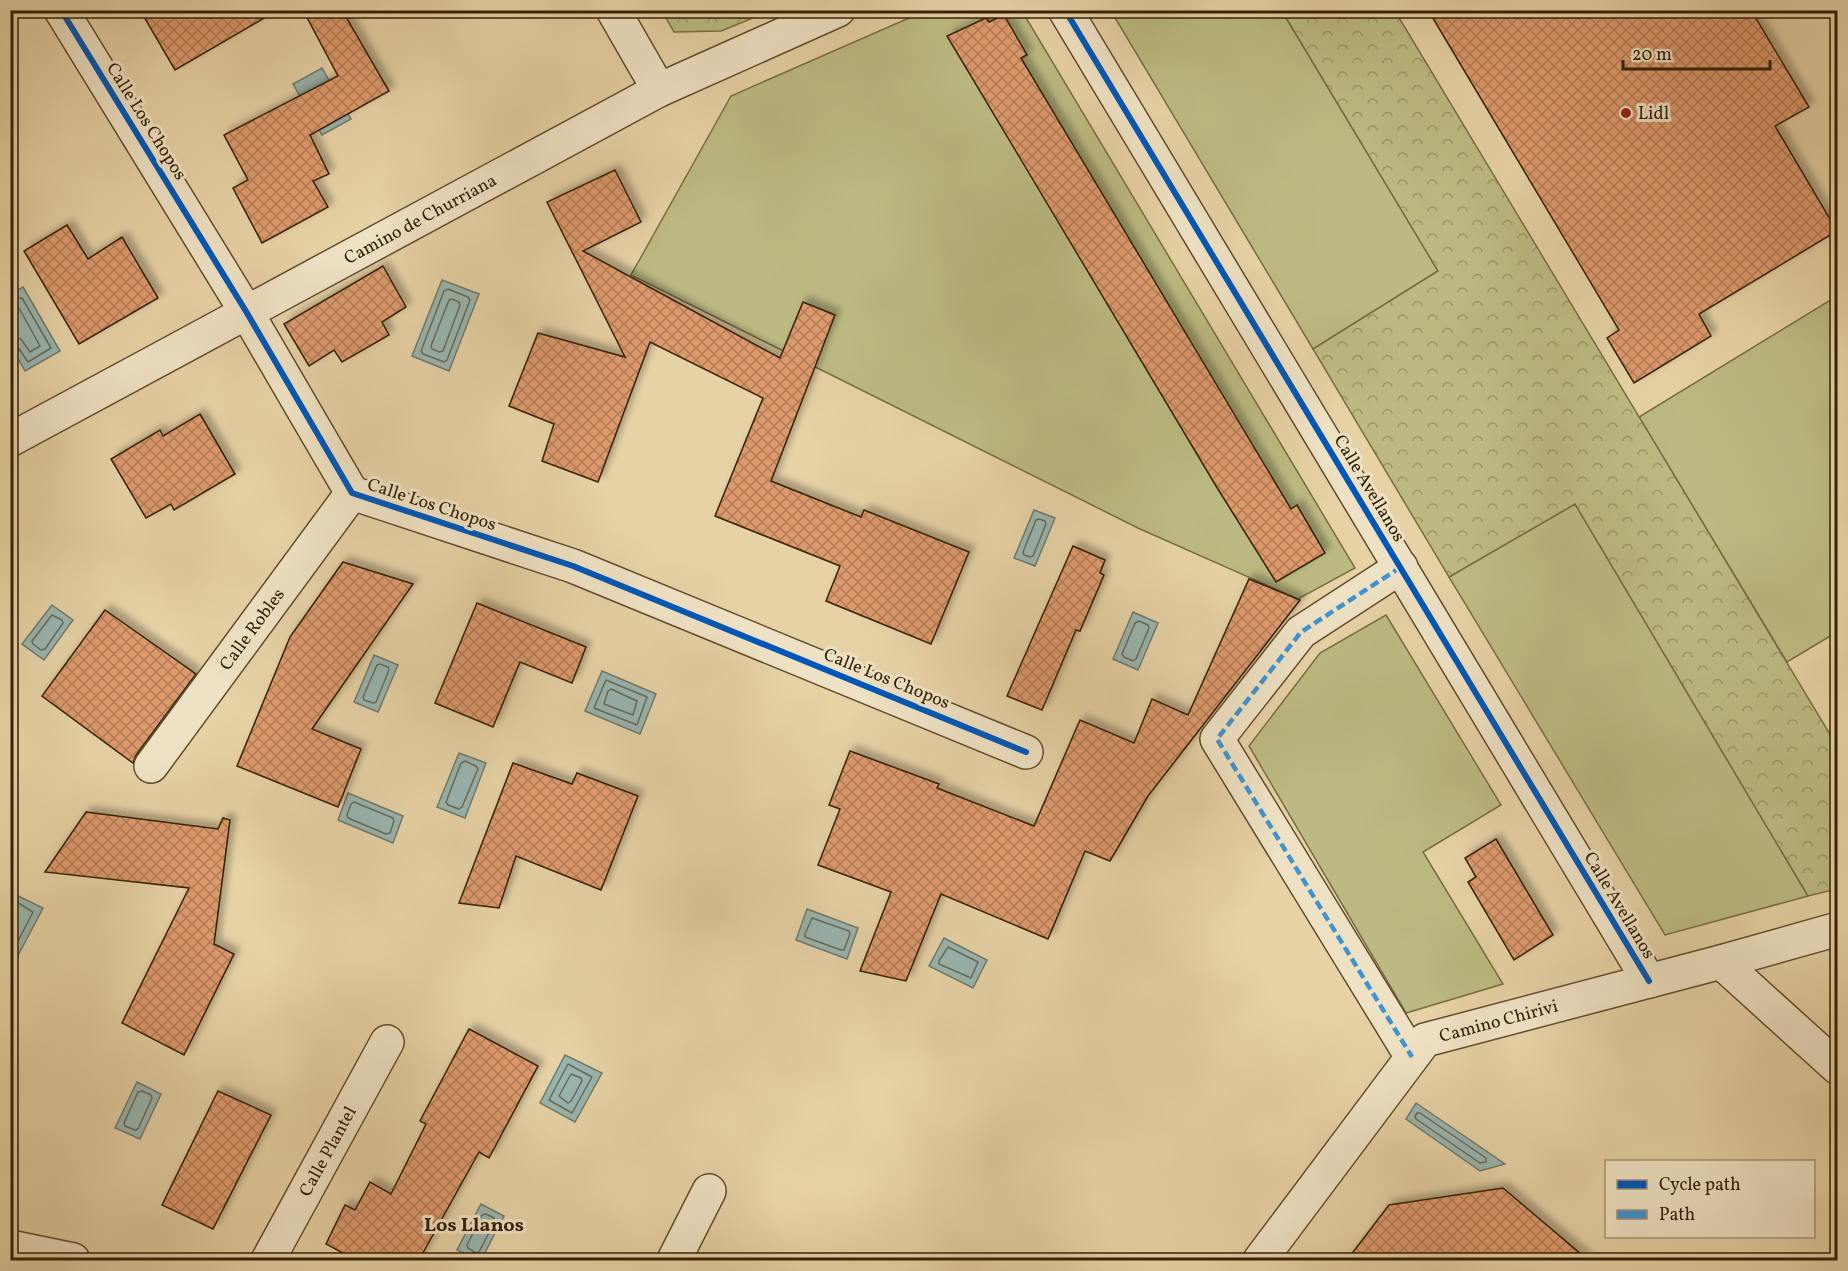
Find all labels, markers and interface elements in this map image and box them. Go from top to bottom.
scale bar [1623,33,1770,71]
text: 20 m [1632,43,1672,68]
street label: Calle Los Chopos [100,58,192,185]
place label: Lidl [1638,102,1669,127]
marker: Lidl [1619,106,1633,120]
street label: Camino de Churriana [340,169,502,272]
street label: Calle Avellanos [1327,431,1411,547]
street label: Calle Los Chopos [364,473,499,538]
street label: Calle Robles [214,584,292,676]
street label: Calle Los Chopos [820,643,953,716]
street label: Calle Avellanos [1577,848,1661,964]
street label: Camino Chirivi [1437,994,1561,1050]
street label: Calle Plantel [294,1102,363,1201]
legend [1605,1160,1815,1238]
text: Cycle path [1659,1173,1741,1198]
text: Path [1659,1203,1695,1228]
district label: Los Llanos [424,1212,524,1240]

